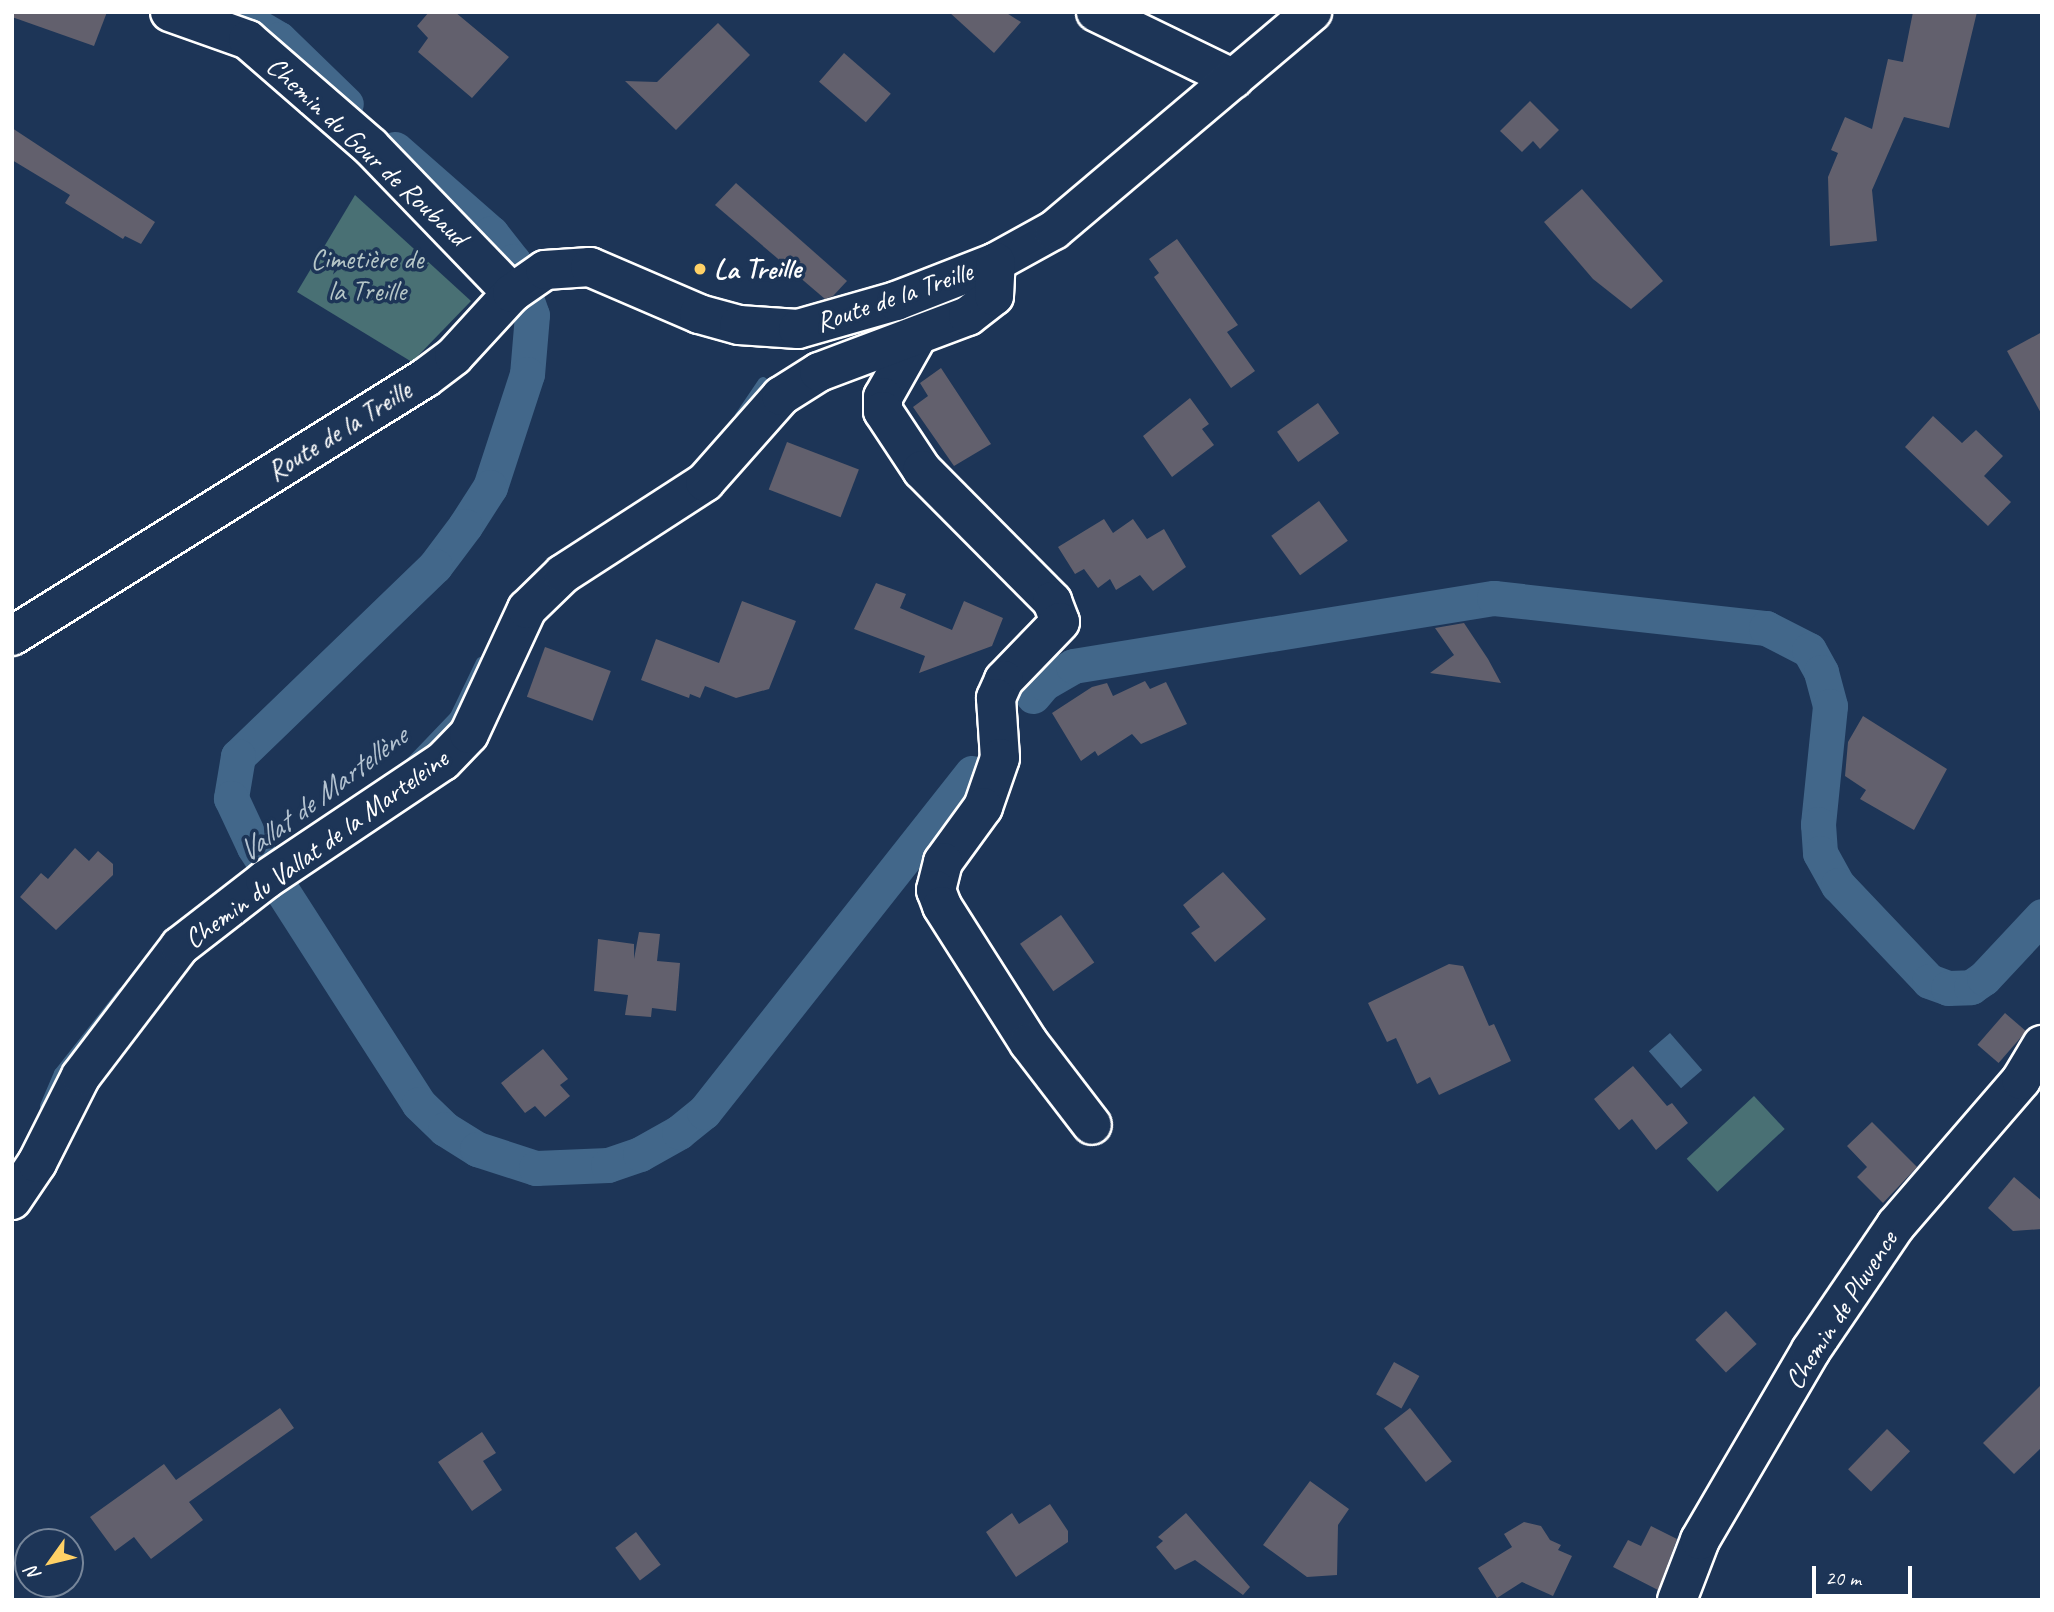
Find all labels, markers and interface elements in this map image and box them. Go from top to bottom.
street label: Chemin du Gour de Roubaud [260,49,474,253]
park label: Cimetière de la Treille [311,242,423,308]
place label: La Treille [714,252,800,286]
street label: Route de la Treille [811,254,977,340]
marker: La Treille [692,261,708,277]
street label: Route de la Treille [260,373,418,489]
water label: Vallat de Martellène [230,719,414,869]
street label: Chemin du Vallat de la Marteleine [177,742,455,956]
street label: Chemin de Pluvence [1777,1224,1905,1396]
north arrow [14,1528,84,1598]
scale bar [1816,1552,1916,1596]
text: N [20,1562,46,1585]
text: 20 m [1825,1565,1861,1591]

